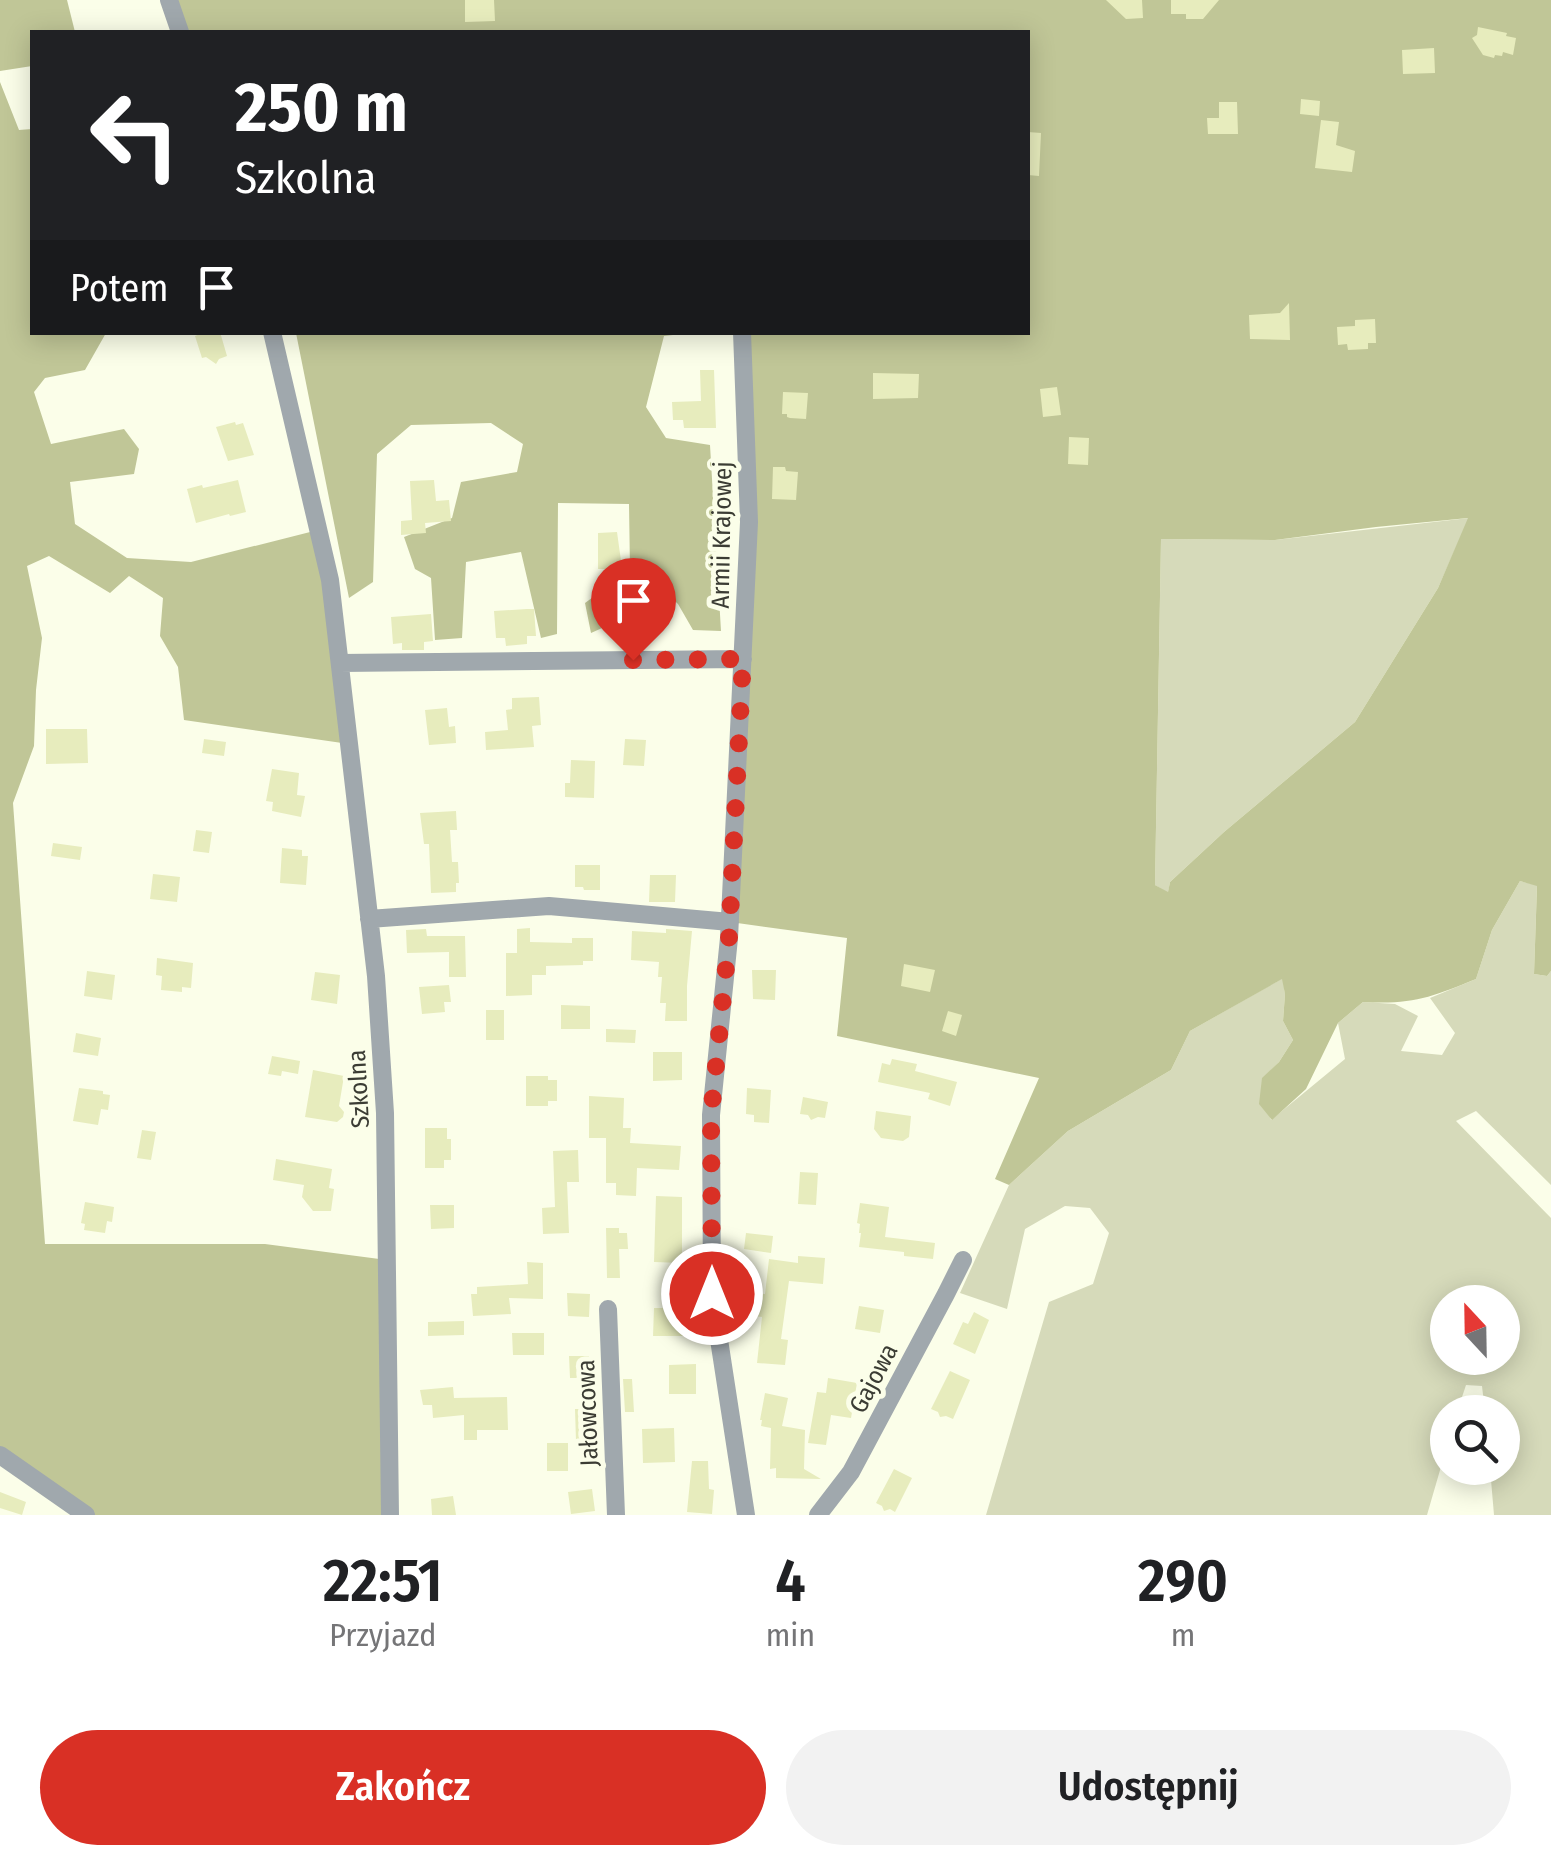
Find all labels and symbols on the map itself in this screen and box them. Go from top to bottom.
street label: Armii Krajowej [706,461,738,609]
pin [591,558,676,661]
street label: Szkolna [342,1049,376,1129]
position arrow [660,1242,764,1346]
north arrow [1430,1285,1520,1375]
street label: Gajowa [843,1339,905,1418]
street label: Jałowcowa [571,1359,605,1467]

